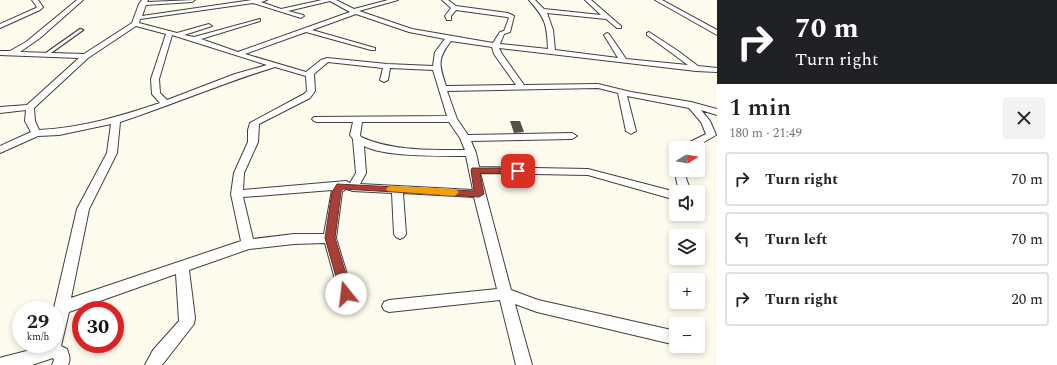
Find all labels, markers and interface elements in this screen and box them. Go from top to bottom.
text: 70 m [795,7,859,50]
icon: right [729,16,781,68]
text: Turn right [795,46,878,73]
text: 1 min [729,90,791,126]
button: close [1003,97,1045,139]
text: 180 m · 21:49 [729,123,802,143]
north arrow [669,141,705,177]
map controls [669,141,705,353]
pin [501,154,535,188]
icon: arrive [507,160,529,182]
icon: right [731,168,753,190]
text: Turn right [765,168,838,191]
text: 70 m [1011,168,1043,191]
button: sound [669,185,705,221]
icon: left [731,228,753,250]
text: Turn left [765,228,827,251]
text: 70 m [1011,228,1043,251]
button: layers [669,229,705,265]
position arrow [325,273,367,315]
button: + [669,273,705,309]
icon: right [731,288,753,310]
text: Turn right [765,288,838,311]
text: 20 m [1011,288,1043,311]
speed limit sign: 30 [72,301,124,353]
text: 29 [27,307,49,337]
button: − [669,317,705,353]
text: km/h [27,329,49,345]

